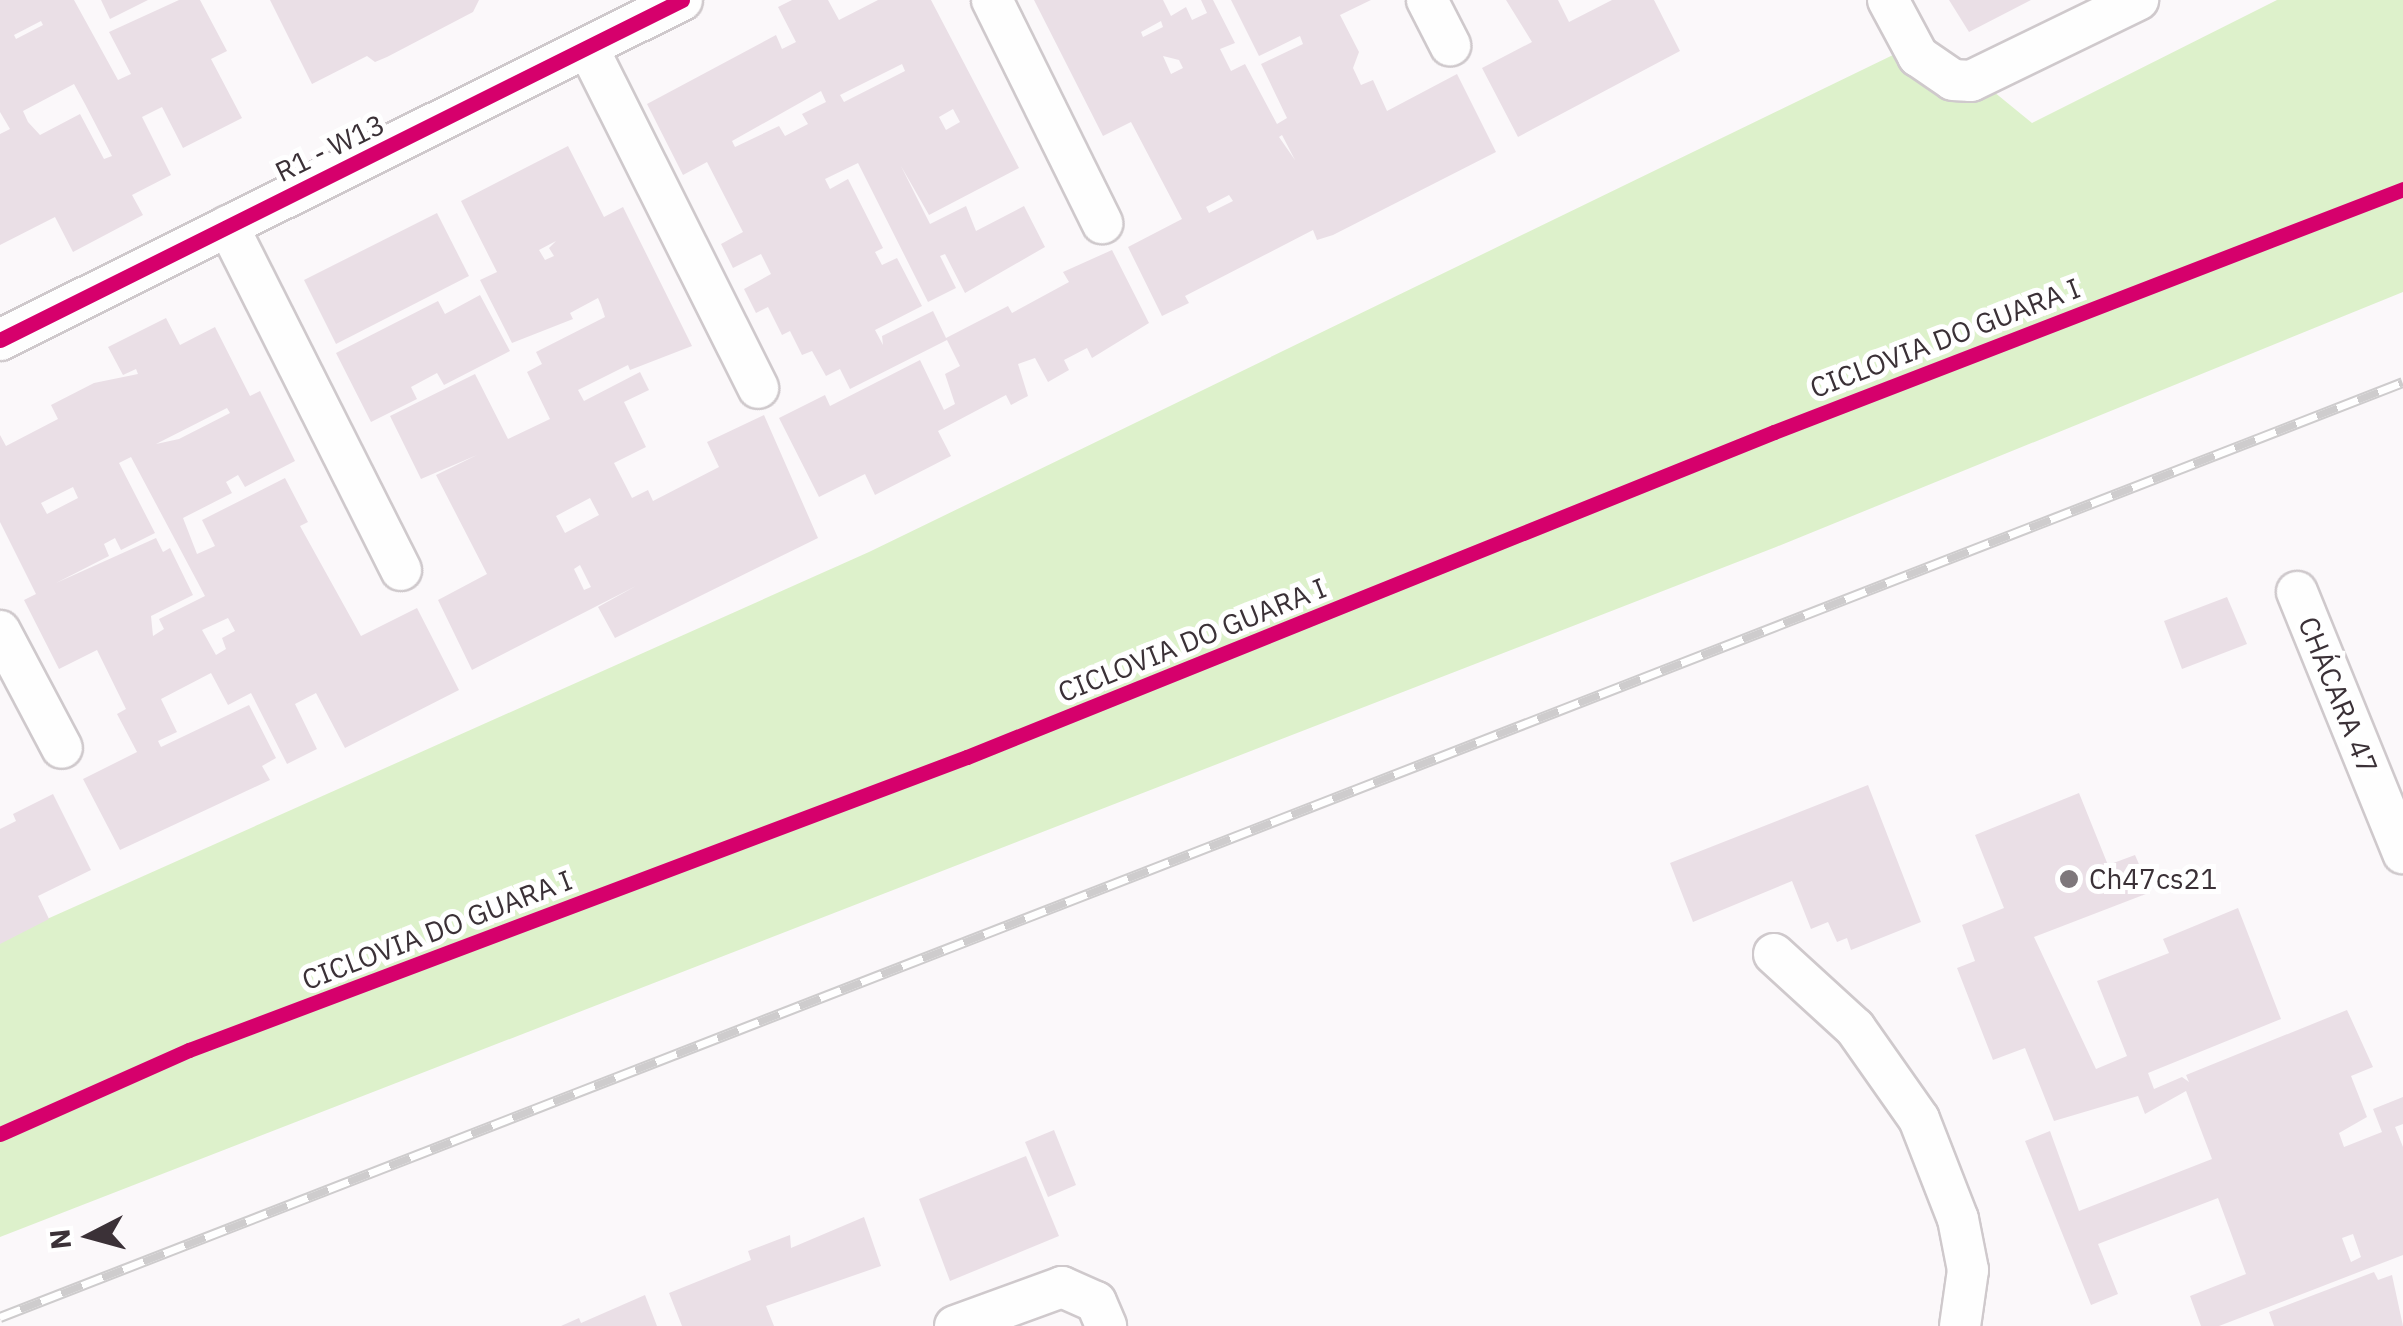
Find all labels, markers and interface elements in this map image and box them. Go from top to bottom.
street label: R1 - W13 [270,107,390,189]
street label: CICLOVIA DO GUARA I [1805,271,2085,405]
street label: CICLOVIA DO GUARA I [1053,571,1331,709]
street label: CHÁCARA 47 [2291,612,2385,778]
place label: Ch47cs21 [2089,862,2217,896]
street label: CICLOVIA DO GUARA I [297,863,577,997]
marker: Ch47cs21 [2058,868,2080,890]
north arrow [40,1186,140,1286]
text: N [40,1227,79,1251]

